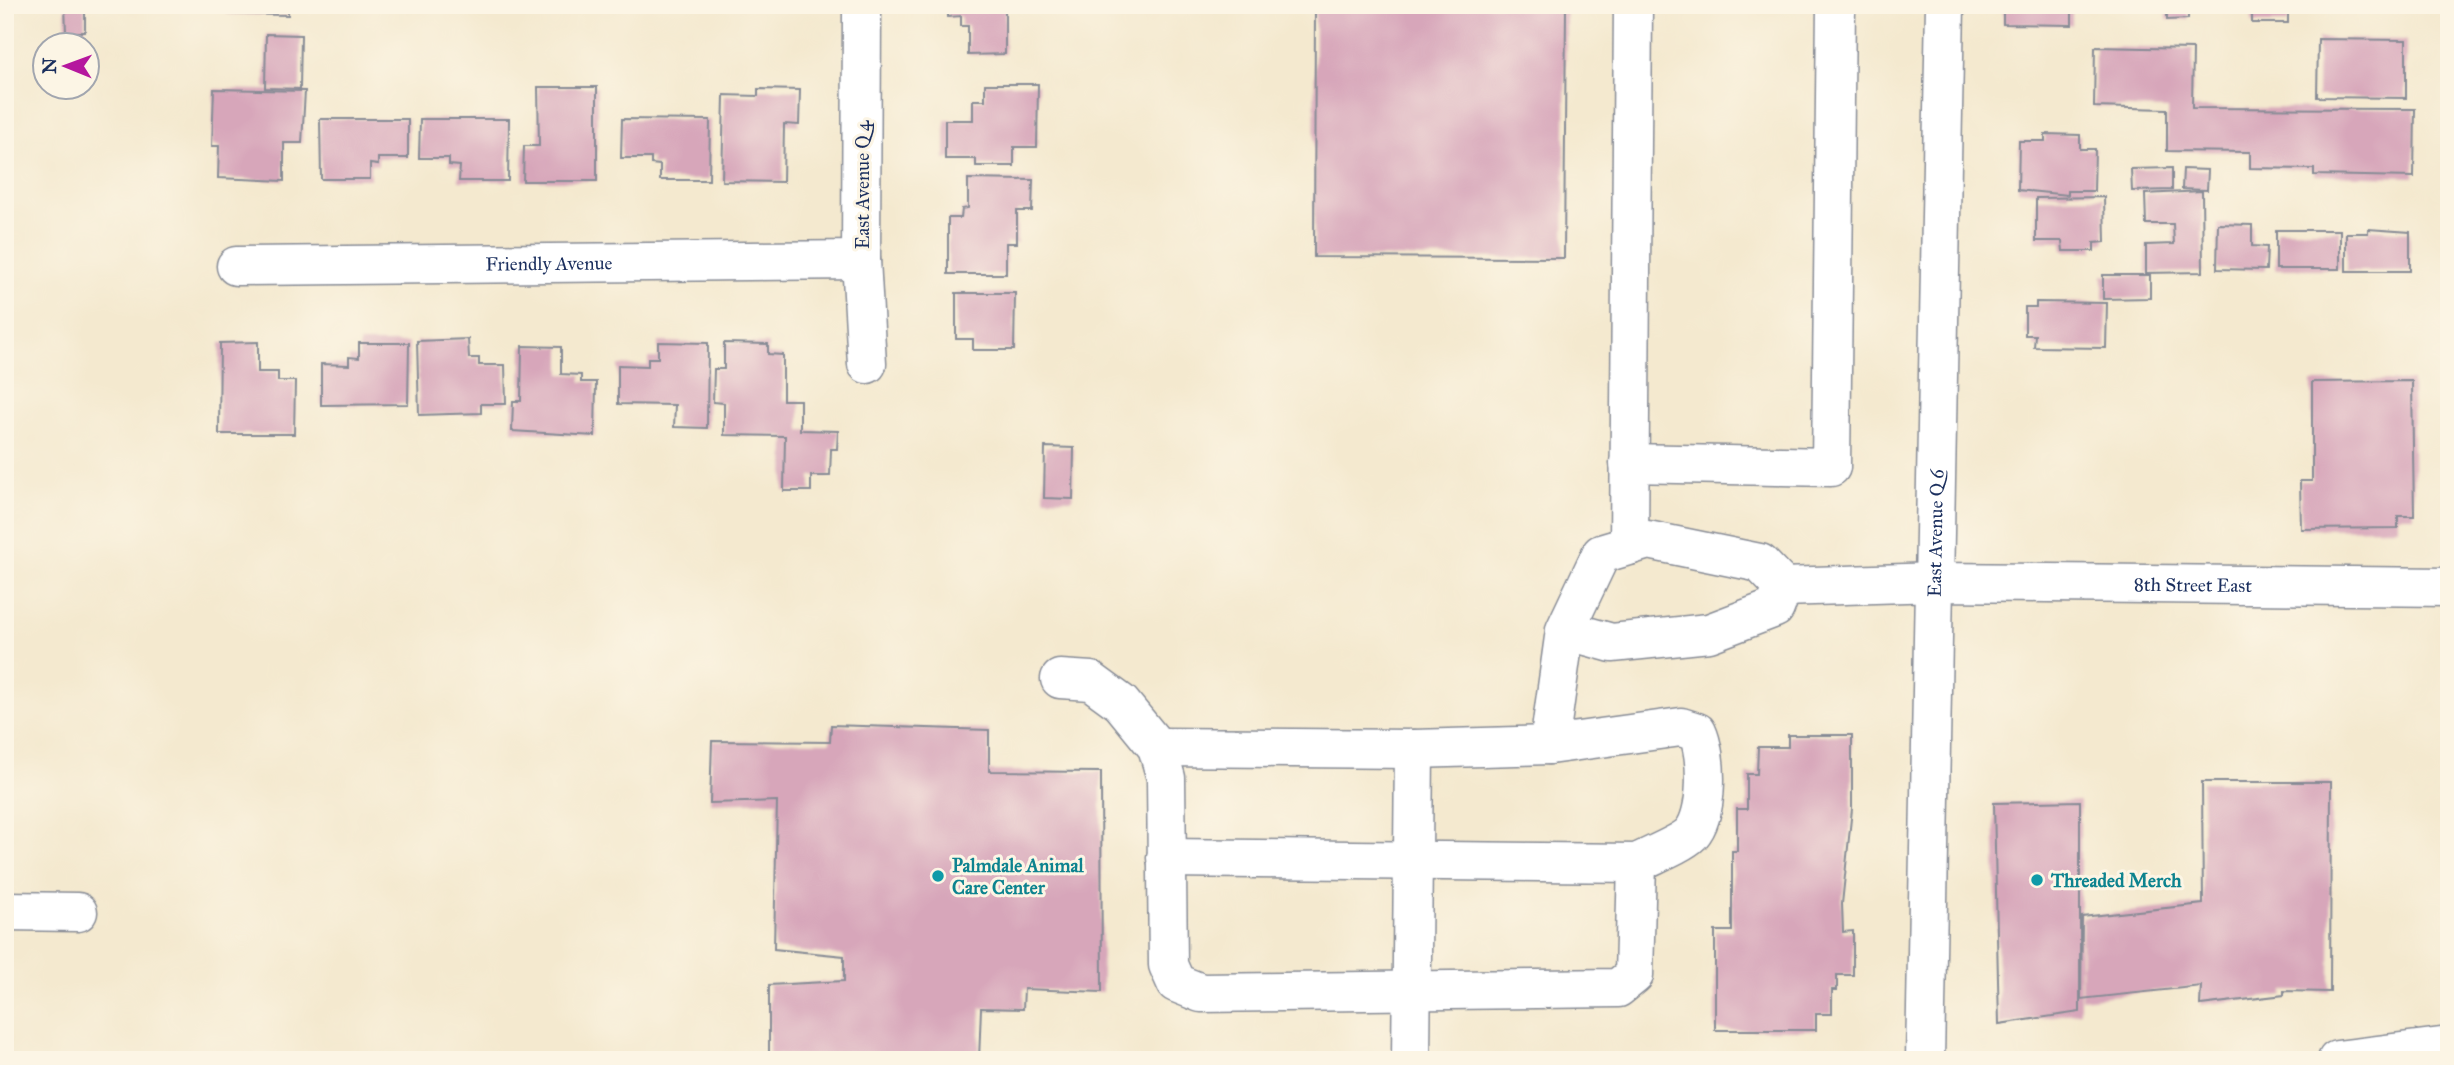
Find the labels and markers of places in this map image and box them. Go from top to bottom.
place label: Palmdale Animal Care Center [952,854,1085,899]
marker: Palmdale Animal Care Center [930,868,946,884]
place label: Threaded Merch [2050,869,2182,892]
marker: Threaded Merch [2029,872,2045,888]

